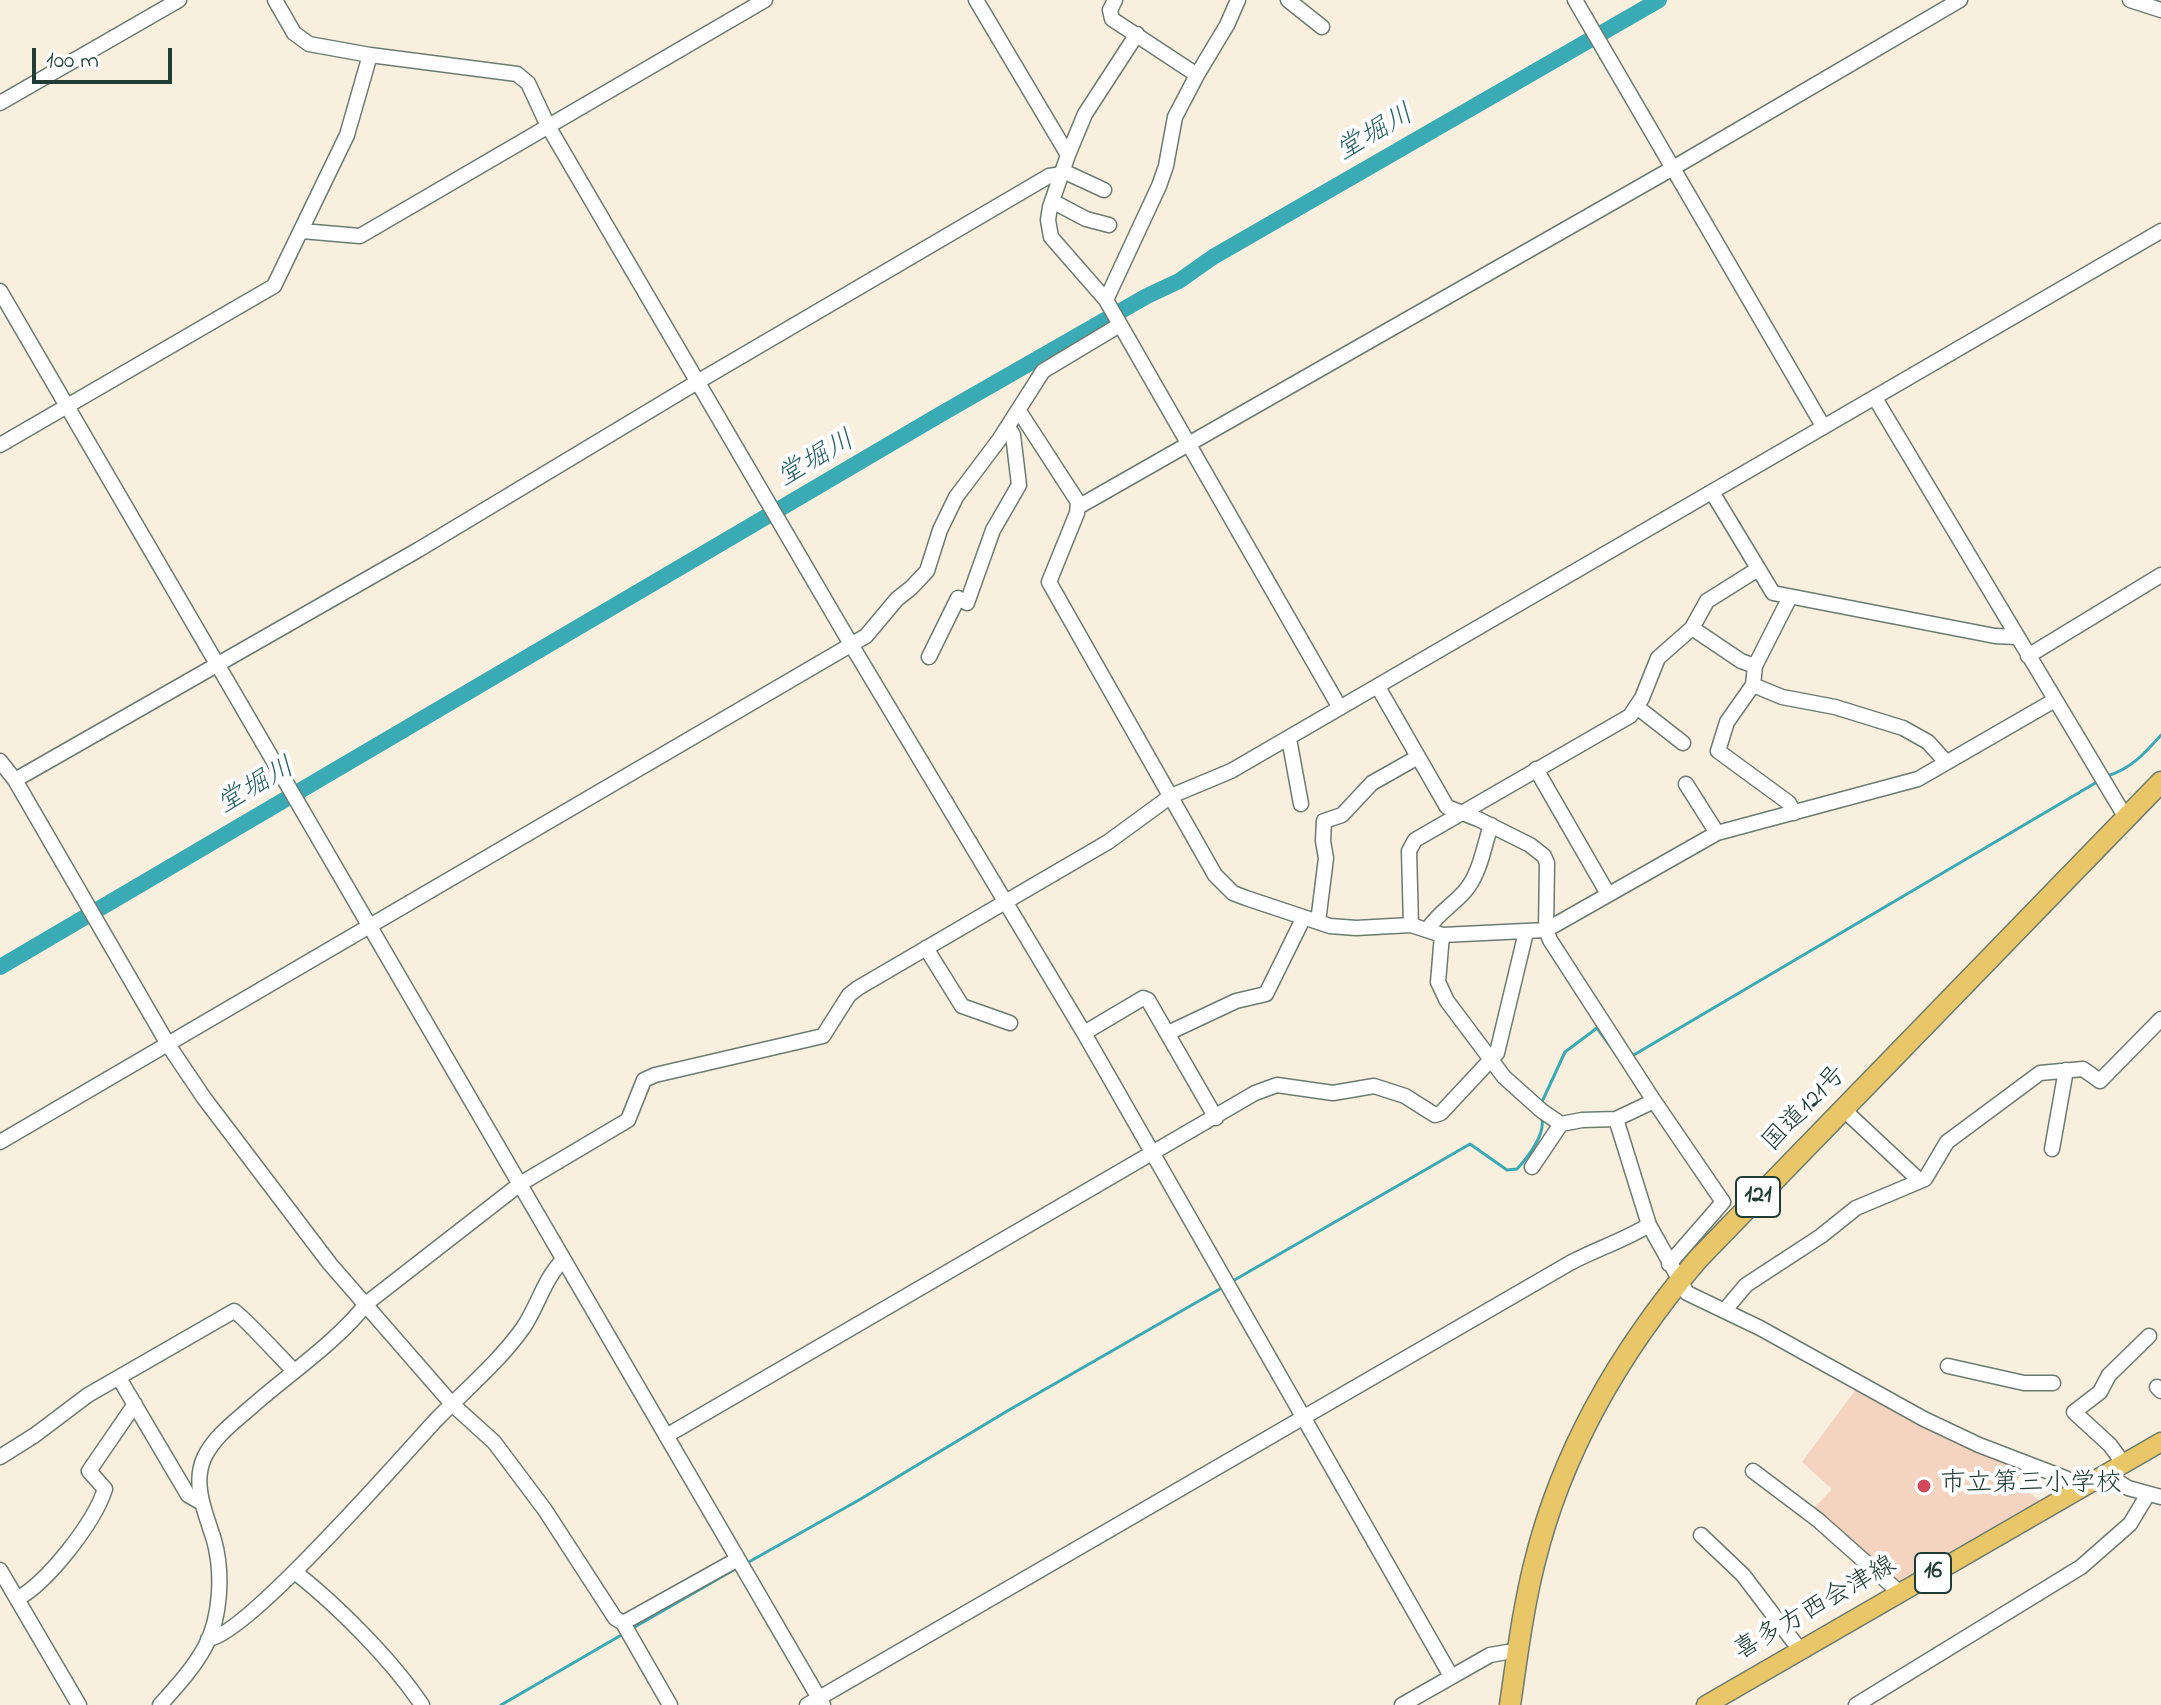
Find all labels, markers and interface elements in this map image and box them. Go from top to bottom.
scale bar [36,32,176,82]
text: 100 m [46,44,99,79]
water label: 堂堀川 [1331,99,1421,171]
water label: 堂堀川 [772,425,862,497]
water label: 堂堀川 [212,752,302,824]
street label: 国道121号 [1757,1061,1855,1159]
road number: 121 [1736,1177,1780,1217]
place label: 市立第三小学校 [1940,1470,2122,1502]
marker: 市立第三小学校 [1915,1477,1933,1495]
street label: 喜多方西会津線 [1729,1551,1903,1669]
road number: 16 [1915,1553,1951,1593]

